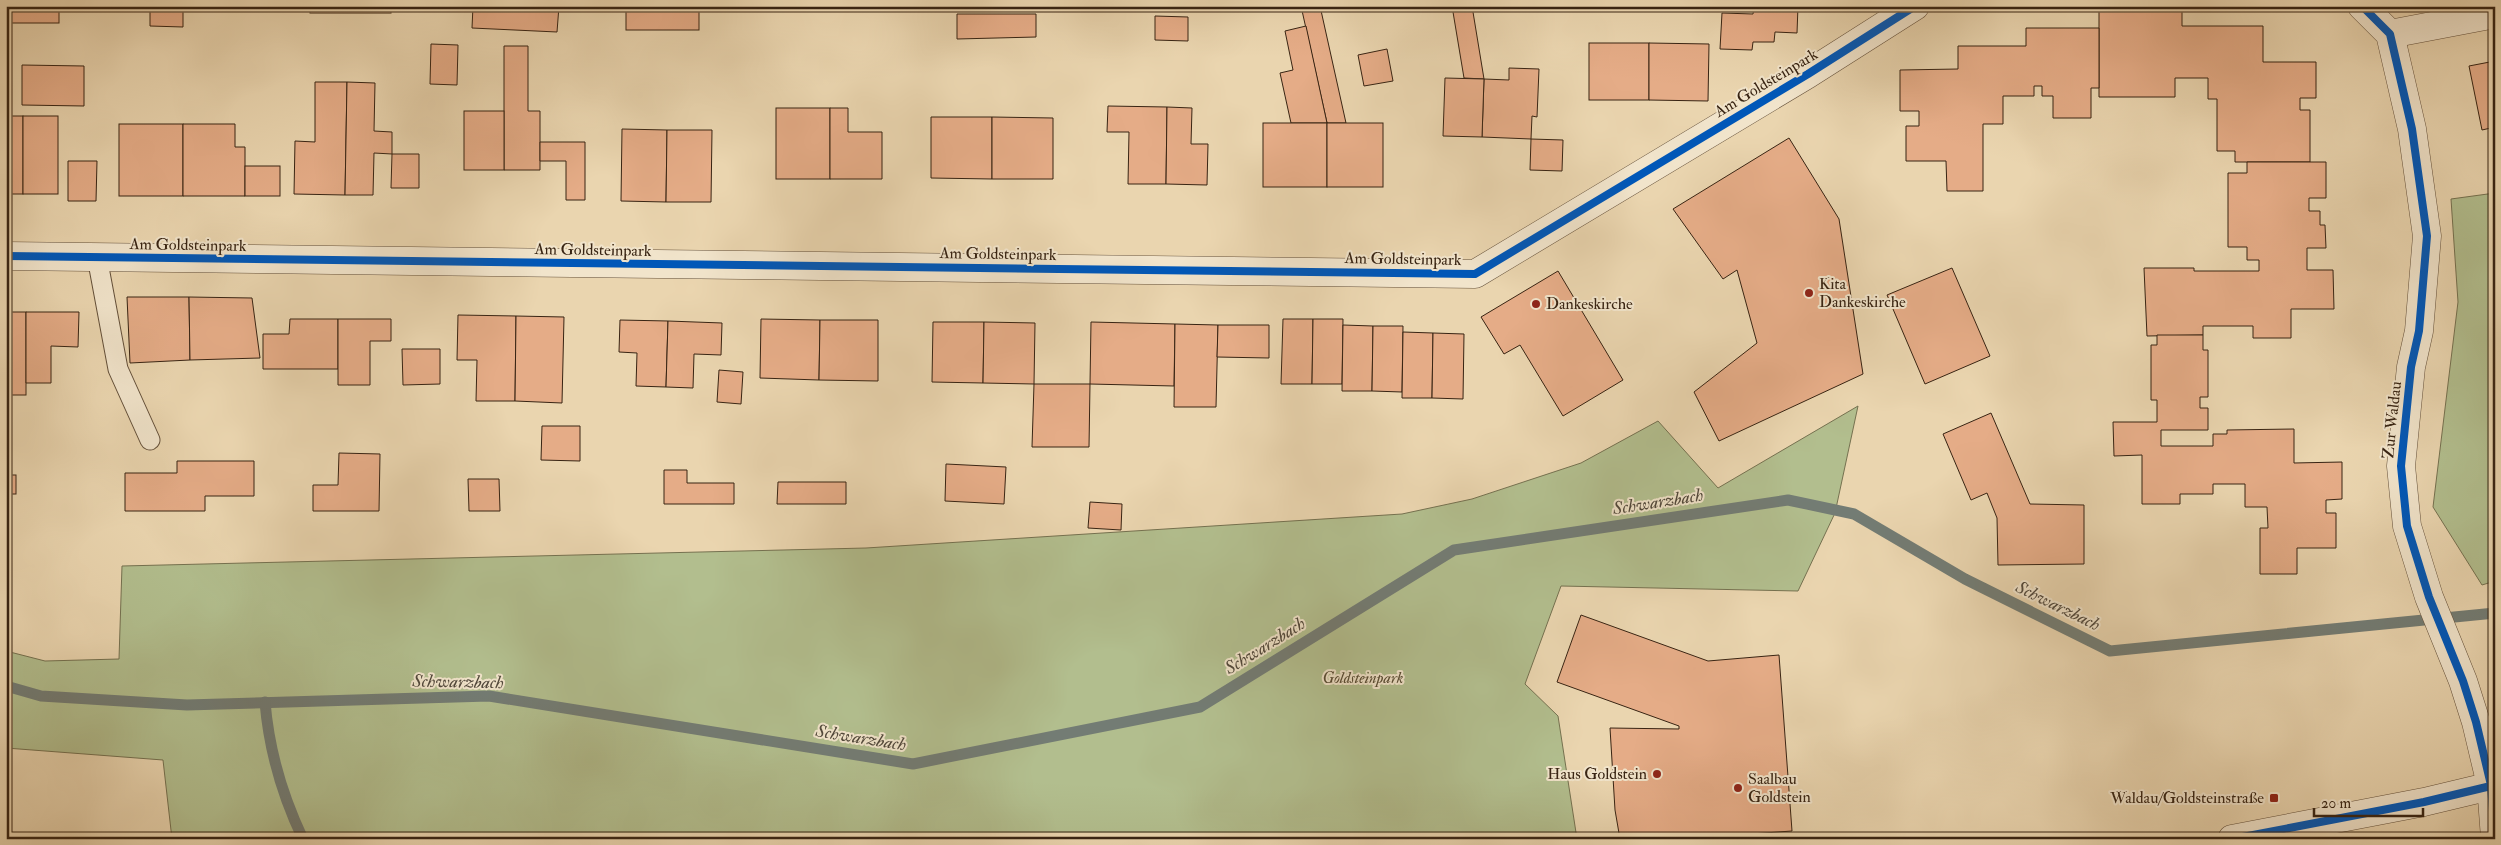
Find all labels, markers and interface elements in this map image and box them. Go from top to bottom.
street label: Am Goldsteinpark [1710,44,1822,123]
street label: Am Goldsteinpark [128,234,247,257]
street label: Am Goldsteinpark [533,239,652,262]
street label: Am Goldsteinpark [938,243,1057,266]
street label: Am Goldsteinpark [1343,248,1462,271]
place label: Kita Dankeskirche [1819,274,1906,312]
marker: Kita Dankeskirche [1803,287,1815,299]
place label: Dankeskirche [1546,294,1633,314]
marker: Dankeskirche [1530,298,1542,310]
street label: Zur Waldau [2378,380,2406,460]
water label: Schwarzbach [1610,484,1705,521]
water label: Schwarzbach [2011,575,2104,636]
water label: Schwarzbach [1219,612,1310,680]
park label: Goldsteinpark [1323,668,1404,688]
water label: Schwarzbach [411,670,504,694]
water label: Schwarzbach [813,719,908,756]
place label: Haus Goldstein [1547,764,1647,784]
marker: Haus Goldstein [1651,768,1663,780]
place label: Saalbau Goldstein [1748,769,1811,807]
marker: Saalbau Goldstein [1732,782,1744,794]
scale bar [2314,785,2422,817]
place label: Waldau/Goldsteinstraße [2109,788,2264,808]
marker: Waldau/Goldsteinstraße [2268,792,2280,804]
text: 20 m [2321,794,2351,813]

